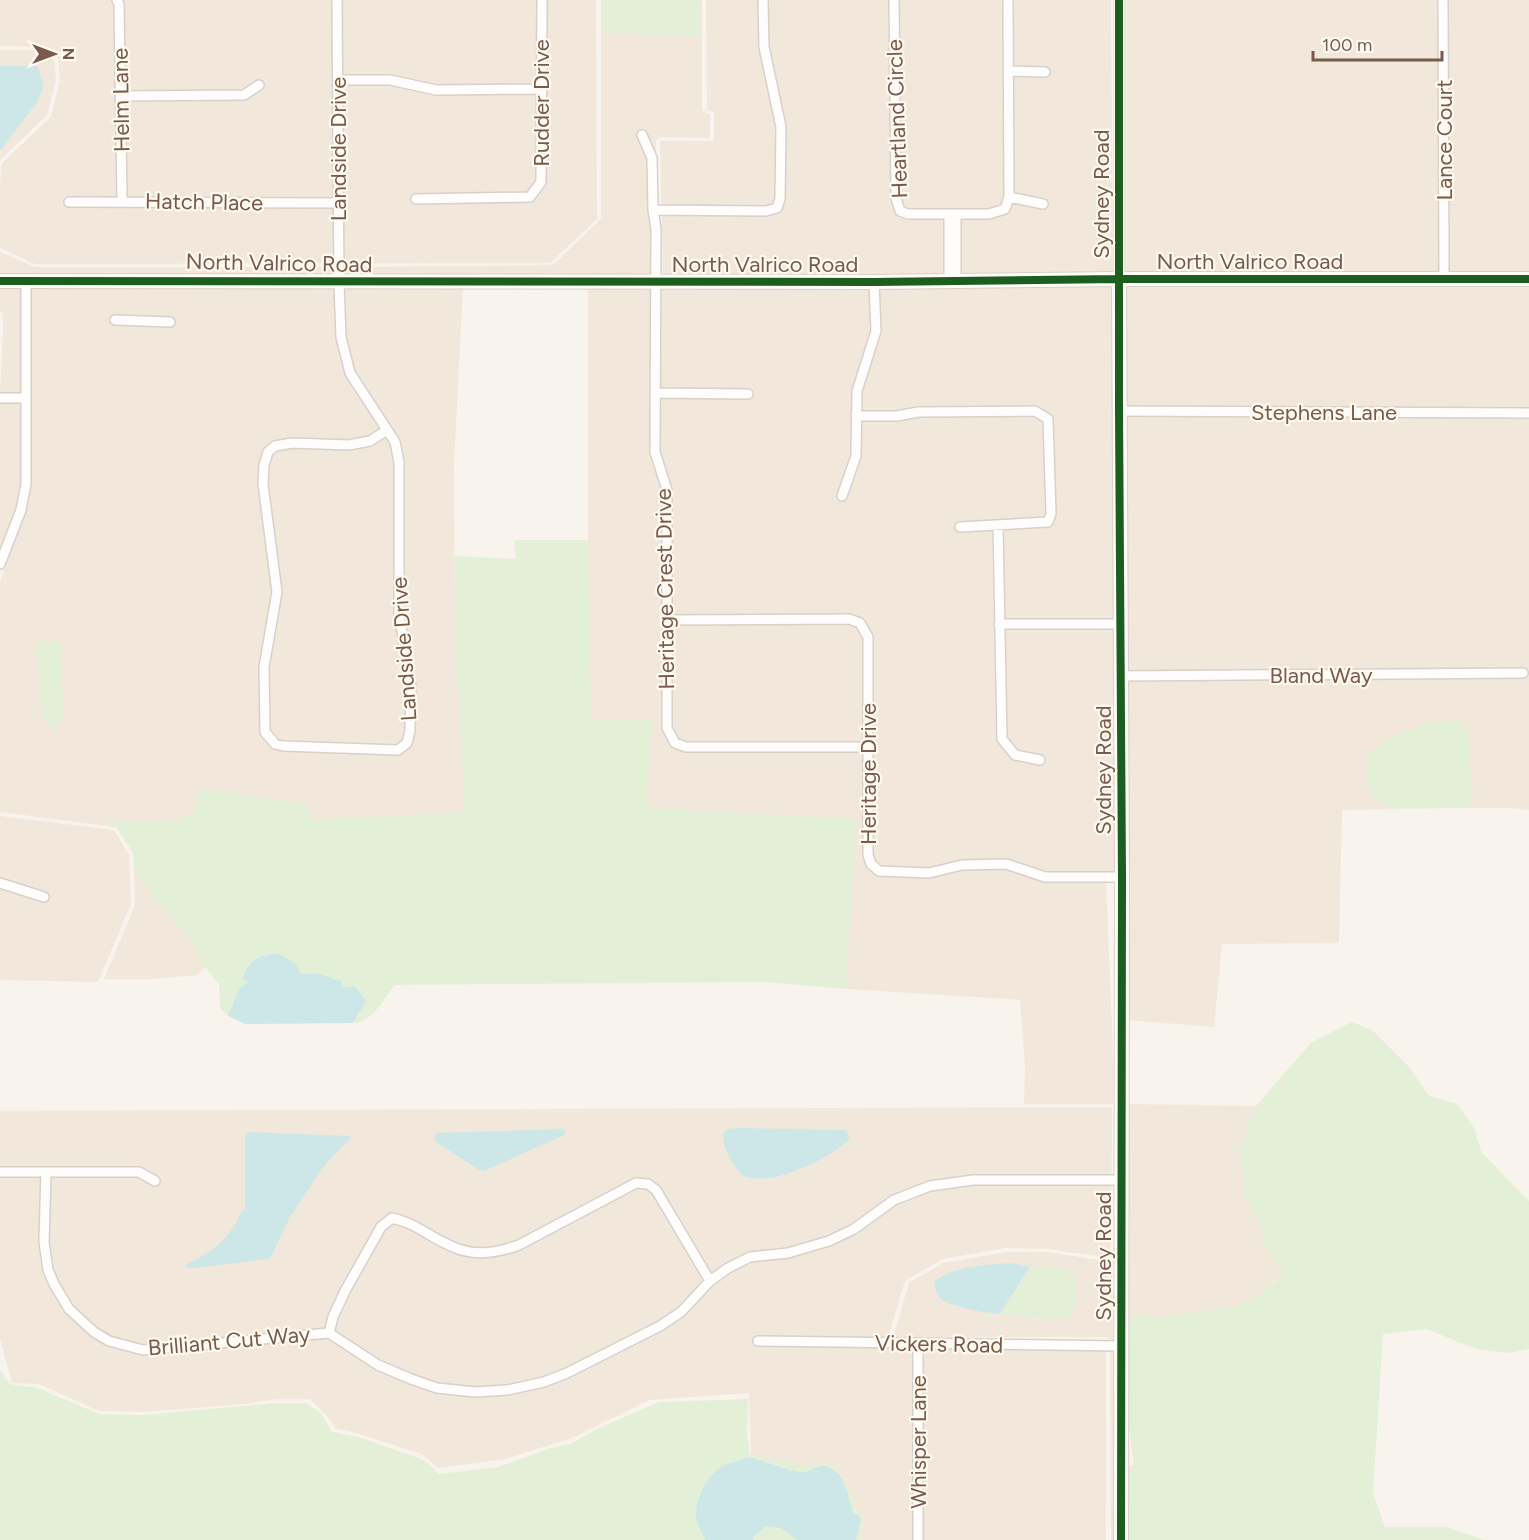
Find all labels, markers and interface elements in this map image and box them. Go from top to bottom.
north arrow [24,24,84,84]
scale bar [1313,24,1442,62]
text: 100 m [1322,34,1372,56]
street label: Rudder Drive [528,39,555,167]
street label: Heartland Circle [881,39,913,199]
text: N [59,48,78,60]
street label: Helm Lane [107,48,135,152]
street label: Landside Drive [325,77,352,221]
street label: Lance Court [1431,80,1458,200]
street label: Sydney Road [1088,129,1115,259]
street label: Hatch Place [145,187,263,217]
street label: North Valrico Road [185,248,373,278]
street label: North Valrico Road [1157,248,1343,275]
street label: North Valrico Road [672,251,858,278]
street label: Stephens Lane [1251,399,1397,426]
street label: Heritage Crest Drive [650,488,680,690]
street label: Landside Drive [385,576,423,722]
street label: Bland Way [1270,662,1373,689]
street label: Heritage Drive [855,703,882,845]
street label: Sydney Road [1090,705,1117,835]
street label: Sydney Road [1090,1191,1117,1321]
street label: Brilliant Cut Way [147,1320,312,1362]
street label: Vickers Road [875,1329,1003,1359]
street label: Whisper Lane [905,1375,932,1509]

